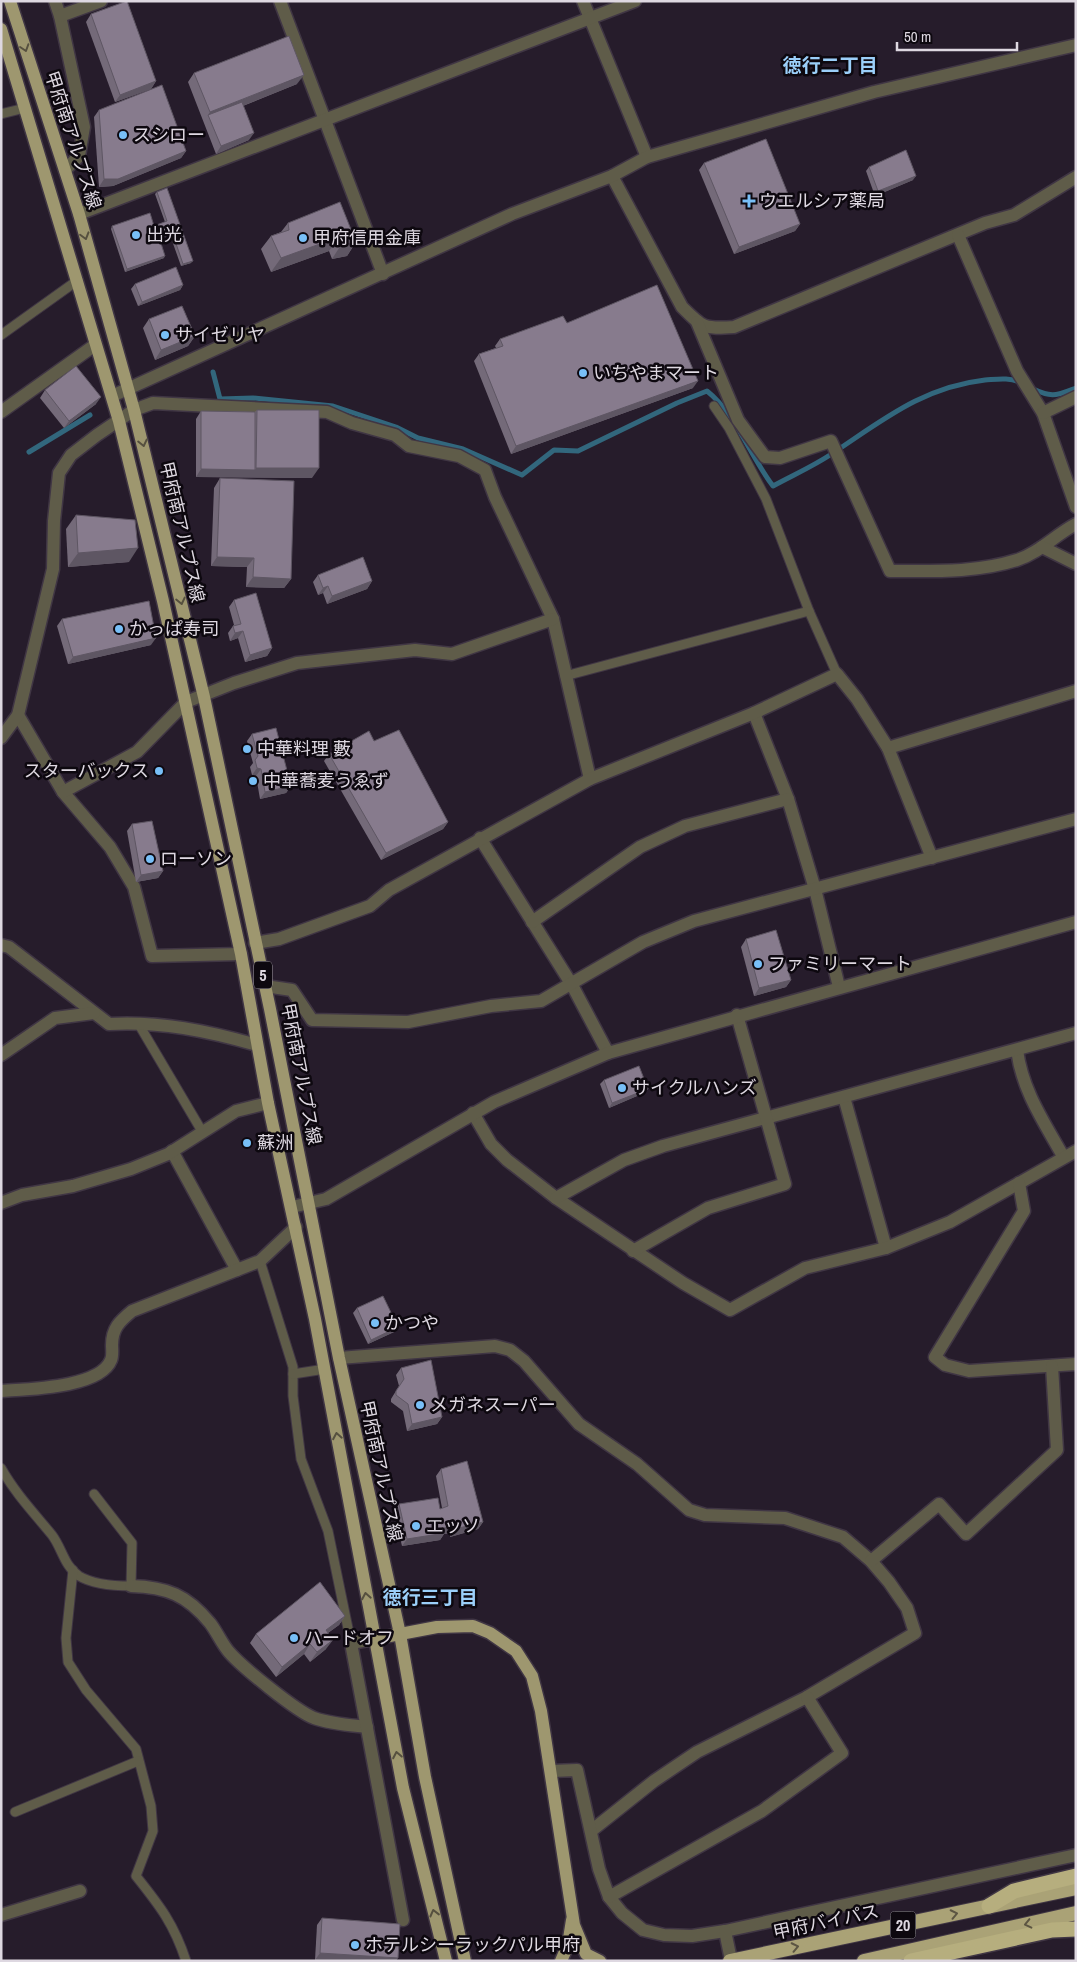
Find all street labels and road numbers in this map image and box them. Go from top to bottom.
street label: 甲府南アルプス線 [39,68,108,212]
street label: 甲府南アルプス線 [154,459,211,605]
road number: 5 [254,962,272,988]
street label: 甲府南アルプス線 [275,1001,327,1147]
street label: 甲府南アルプス線 [354,1398,409,1544]
street label: 甲府バイパス [771,1898,881,1945]
road number: 20 [890,1912,916,1938]

